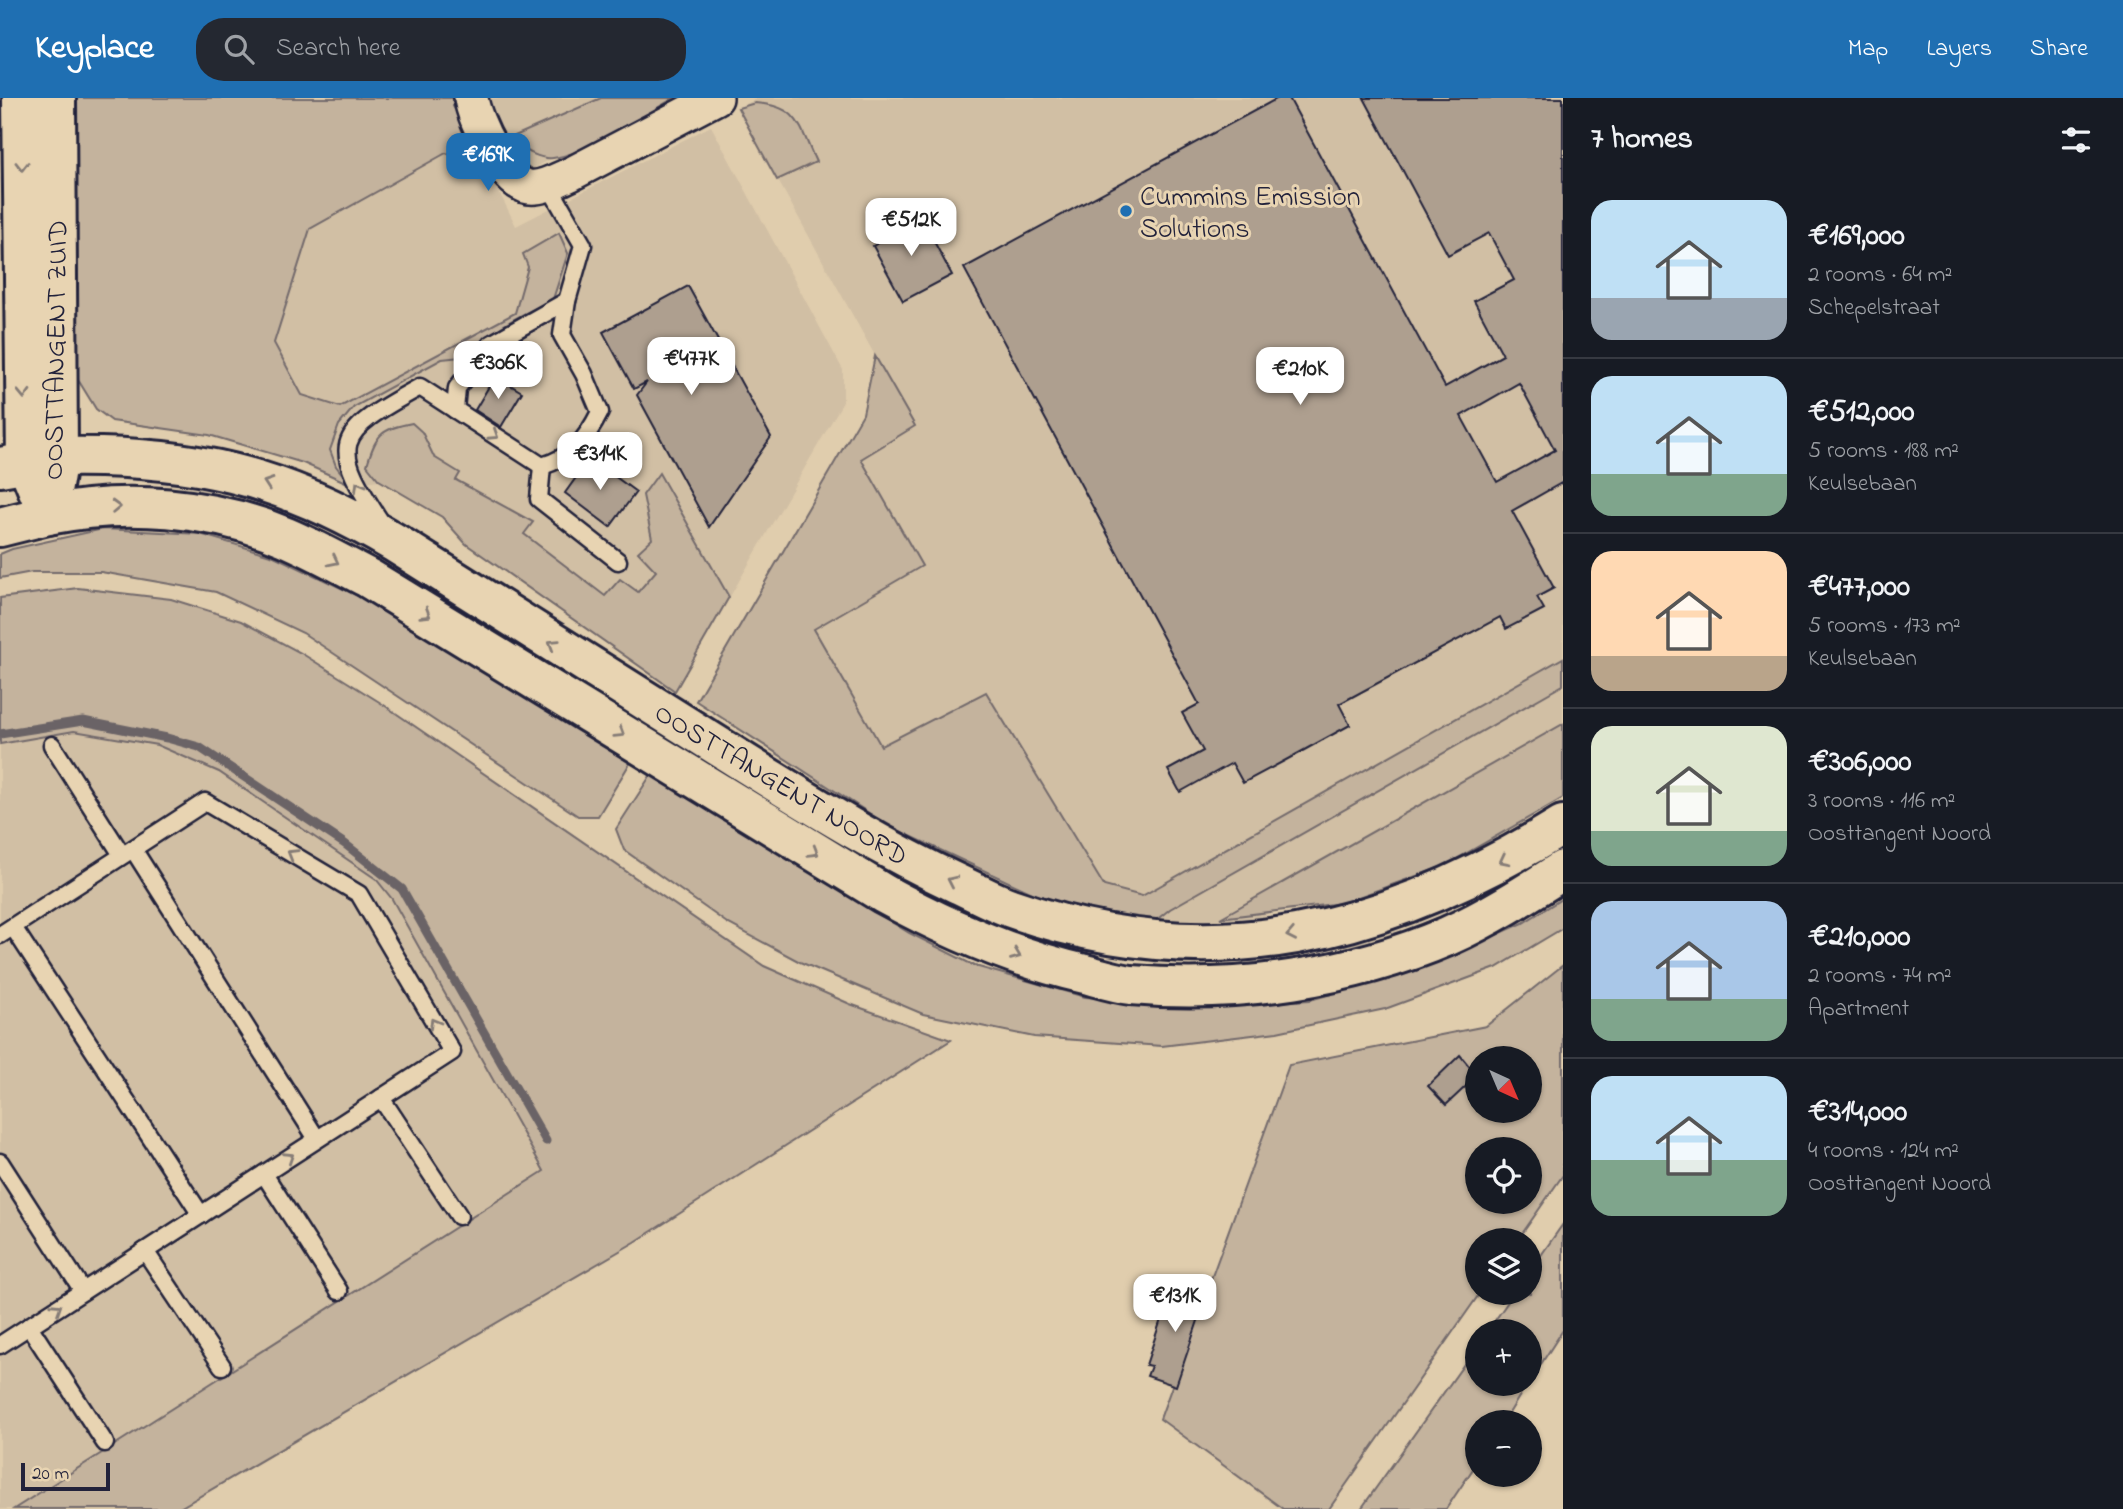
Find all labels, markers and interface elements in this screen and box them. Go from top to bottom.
search box [196,18,686,81]
text: Keyplace [35,25,154,73]
icon: search [220,30,258,68]
text: Search here [276,30,400,68]
text: Map [1848,32,1888,67]
text: Layers [1926,32,1992,67]
text: Share [2030,32,2088,67]
text: 7 homes [1591,118,1693,162]
icon: filters [2057,121,2095,159]
pin: €169K [439,134,537,193]
text: €169K [462,139,514,172]
one-way arrow [14,161,30,172]
place label: Cummins Emission Solutions [1140,178,1361,251]
pin: €512K [862,198,960,258]
marker: Cummins Emission Solutions [1118,203,1134,219]
text: €512K [881,204,941,237]
text: €169,000 [1808,215,1905,259]
street label: OOSTTANGENT ZUID [35,220,80,481]
icon: home [1647,228,1731,312]
text: 2 rooms · 64 m² [1808,259,1952,292]
text: Schepelstraat [1808,292,1940,325]
pin: €477K [642,338,740,397]
pin: €306K [449,342,547,401]
text: €477K [663,343,719,376]
text: €306K [470,347,526,380]
pin: €210K [1251,348,1349,407]
text: €210K [1272,353,1328,386]
one-way arrow [16,388,31,399]
text: €512,000 [1808,391,1915,435]
icon: home [1647,404,1731,488]
one-way arrow [486,427,499,439]
pin: €314K [551,432,649,492]
text: 5 rooms · 188 m² [1808,435,1959,468]
text: €314K [573,438,627,471]
text: Keulsebaan [1808,468,1917,501]
one-way arrow [262,477,274,491]
one-way arrow [354,480,367,493]
one-way arrow [111,500,122,515]
one-way arrow [327,553,339,567]
text: €477,000 [1808,566,1910,610]
icon: home [1647,579,1731,663]
one-way arrow [419,605,432,618]
text: 5 rooms · 173 m² [1808,610,1961,643]
one-way arrow [547,639,560,652]
text: Keulsebaan [1808,643,1917,676]
street label: OOSTTANGENT NOORD [646,694,915,878]
one-way arrow [612,724,625,737]
text: €306,000 [1808,741,1912,785]
icon: home [1647,754,1731,838]
text: 3 rooms · 116 m² [1808,785,1955,818]
text: Oosttangent Noord [1808,818,1991,851]
one-way arrow [806,844,819,857]
one-way arrow [286,849,299,862]
one-way arrow [1499,851,1511,865]
one-way arrow [947,875,959,889]
text: €210,000 [1808,916,1910,960]
one-way arrow [1285,927,1297,942]
icon: home [1647,929,1731,1013]
one-way arrow [1009,947,1021,961]
text: 2 rooms · 74 m² [1808,960,1952,993]
text: Apartment [1808,993,1909,1026]
one-way arrow [430,1017,443,1030]
north arrow [1465,1046,1542,1124]
map controls [1465,1046,1542,1487]
text: €314,000 [1808,1091,1907,1135]
icon: home [1647,1104,1731,1188]
text: 4 rooms · 124 m² [1808,1135,1959,1168]
button: locate [1465,1137,1542,1214]
one-way arrow [281,1153,294,1166]
text: Oosttangent Noord [1808,1168,1991,1201]
button: layers [1465,1228,1542,1305]
pin: €131K [1126,1274,1224,1334]
text: €131K [1149,1280,1201,1313]
one-way arrow [49,1303,62,1316]
button: + [1465,1319,1542,1396]
button: − [1465,1410,1542,1487]
scale bar [21,1460,110,1492]
text: 20 m [32,1461,69,1488]

